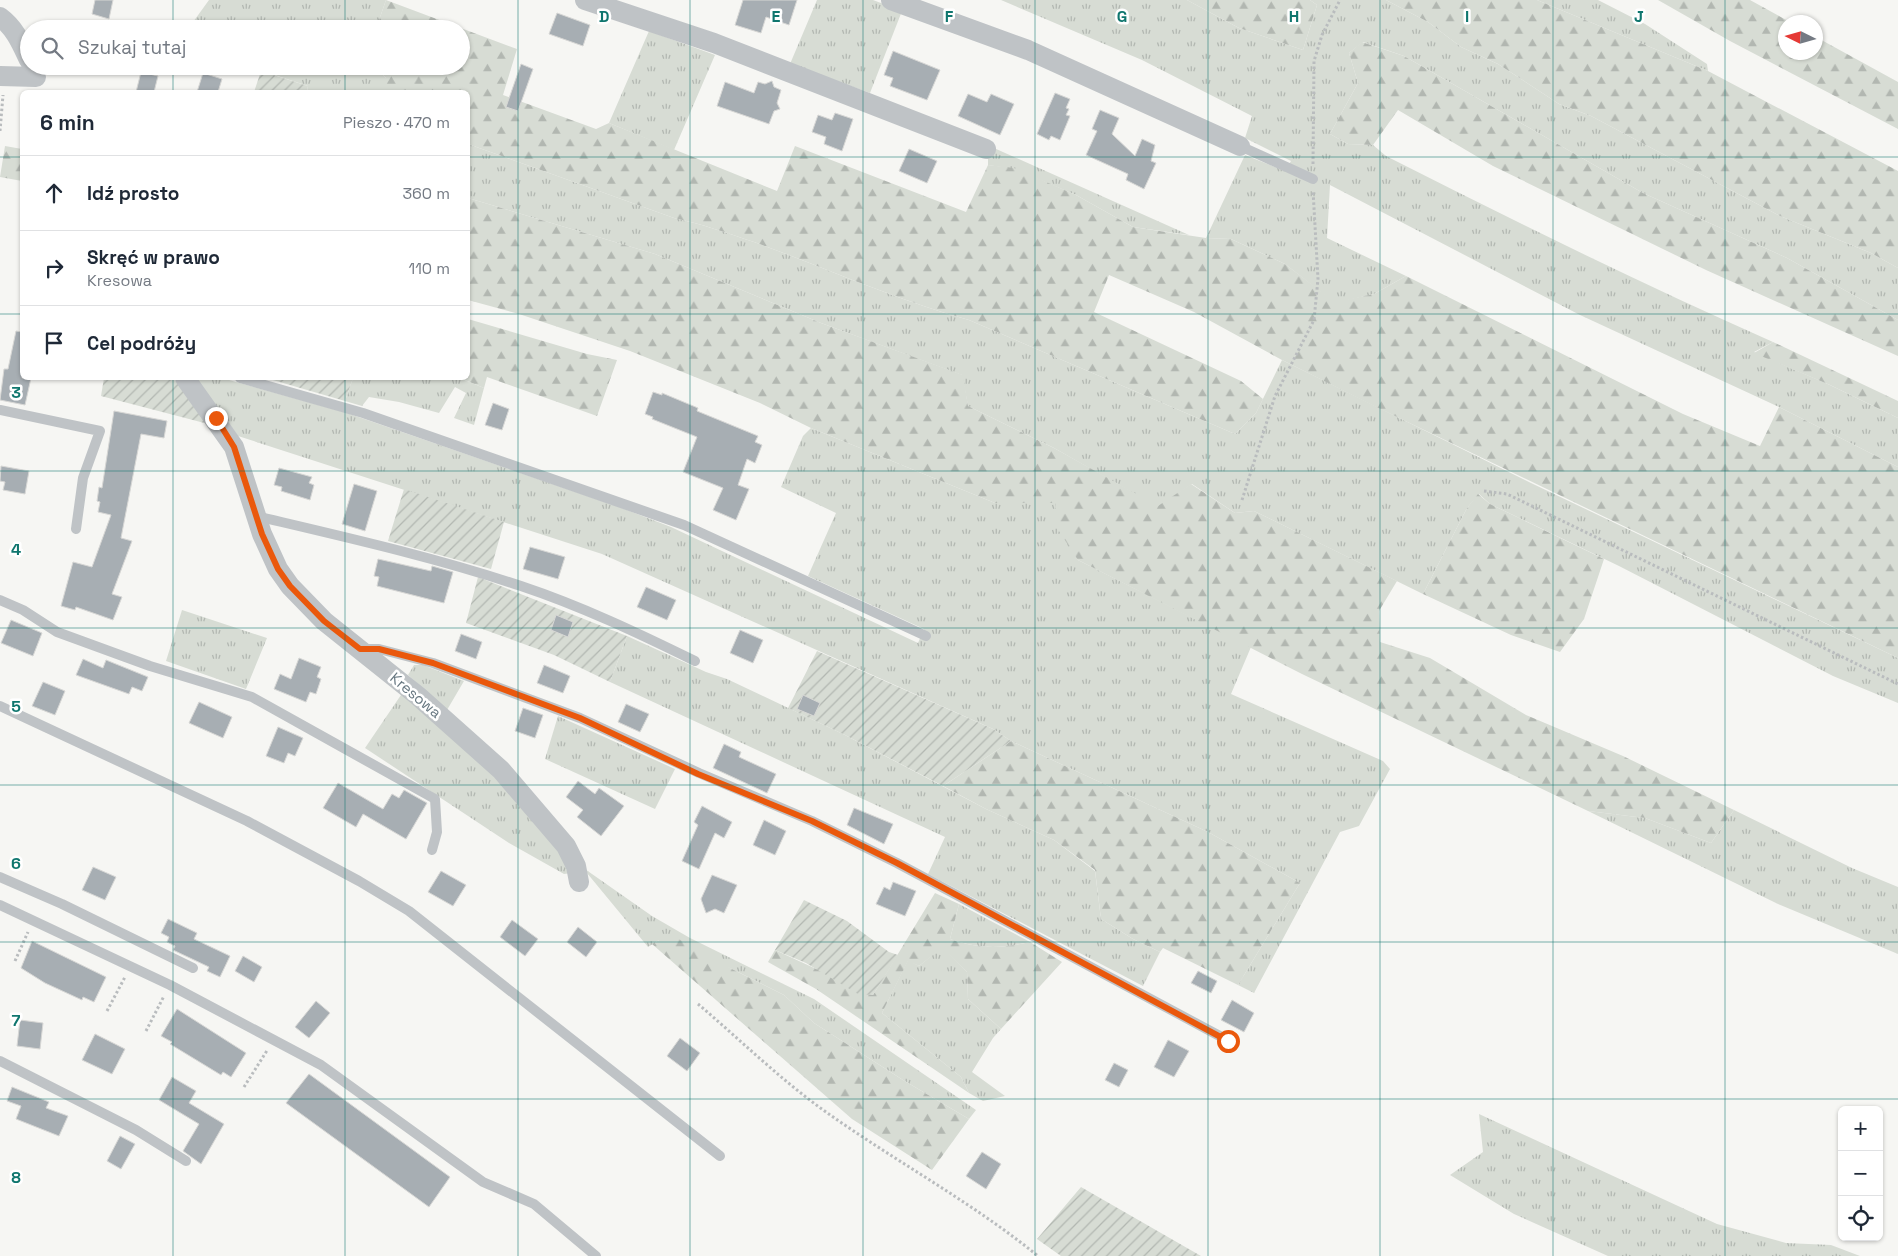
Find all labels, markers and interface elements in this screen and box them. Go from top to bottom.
text: D [599,6,609,27]
text: E [772,6,781,27]
text: F [945,6,954,27]
text: G [1117,6,1127,27]
text: H [1289,6,1299,27]
text: I [1465,6,1469,27]
text: J [1634,6,1644,27]
north arrow [1778,15,1823,60]
search box [20,20,470,75]
icon: search [38,34,66,62]
text: Szukaj tutaj [78,35,186,60]
text: 6 min [40,109,95,136]
text: Pieszo · 470 m [343,112,450,133]
icon: ahead [40,179,68,207]
text: Idź prosto [87,181,179,206]
text: 360 m [402,183,450,204]
text: Skręć w prawo [87,245,220,270]
icon: right [40,254,68,282]
text: 110 m [408,258,450,279]
text: Kresowa [87,270,152,291]
icon: arrive [40,329,68,357]
text: Cel podróży [87,331,196,356]
text: 3 [11,382,21,403]
route end [205,407,228,430]
text: 4 [11,539,21,560]
street label: Kresowa [387,668,446,722]
text: 5 [11,696,21,717]
text: 6 [11,853,21,874]
text: 7 [12,1010,21,1031]
route start [1217,1030,1240,1053]
map controls [1838,1106,1883,1241]
button: + [1838,1106,1883,1151]
button: − [1838,1151,1883,1196]
text: 8 [11,1167,21,1188]
button: locate [1838,1196,1883,1241]

